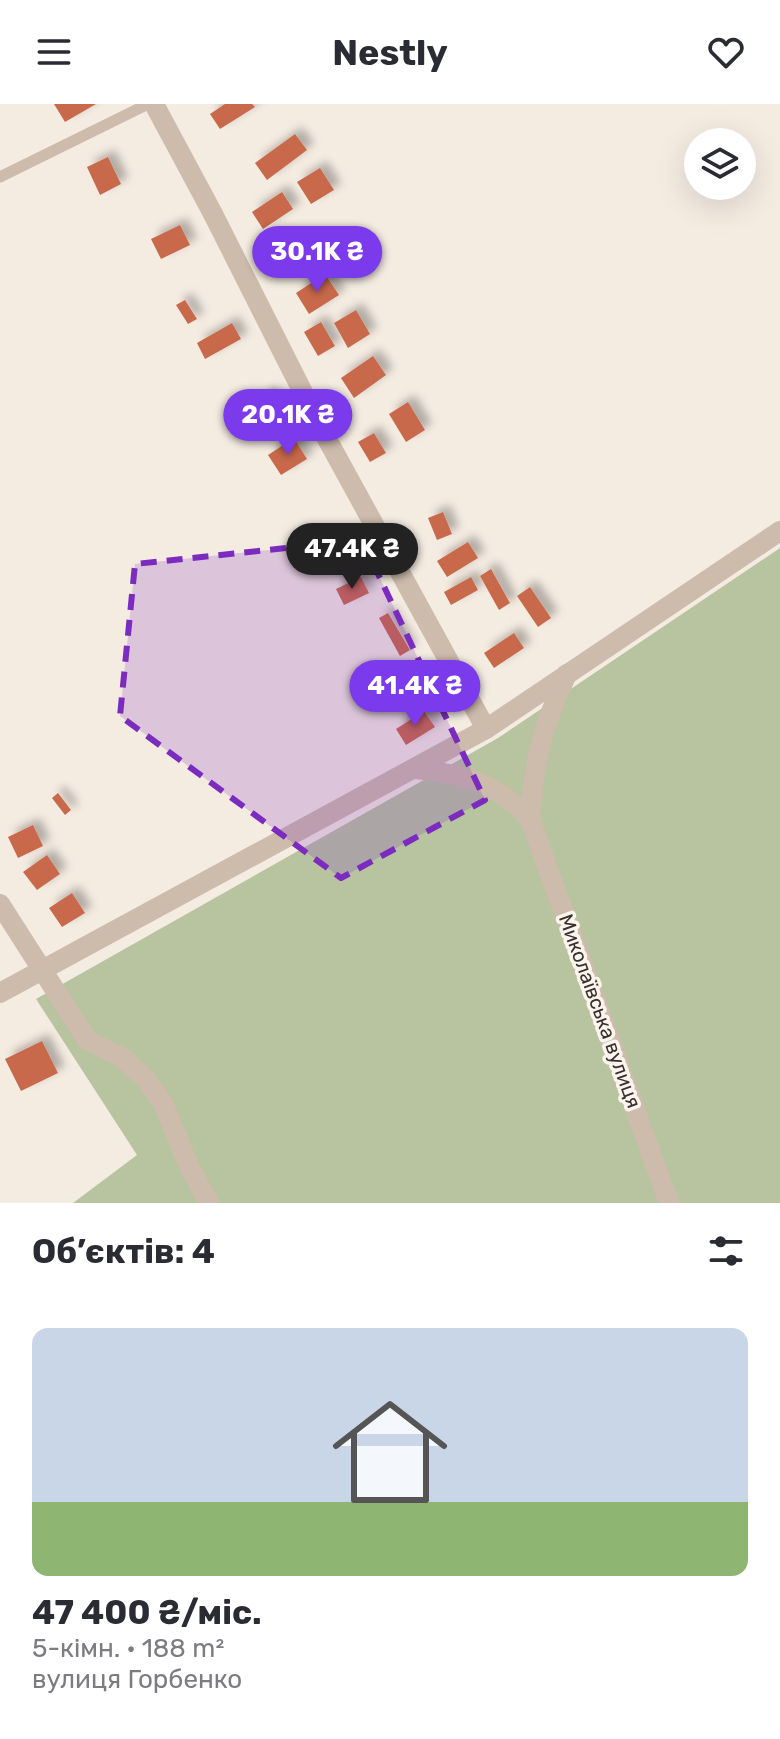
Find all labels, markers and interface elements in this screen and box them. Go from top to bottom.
icon: menu [32,30,76,74]
icon: heart [704,30,748,74]
text: Nestly [332,31,448,74]
map controls [684,128,756,200]
button: layers [684,128,756,200]
pin: 30.1K ₴ [243,226,391,294]
text: 30.1K ₴ [270,236,364,267]
pin: 20.1K ₴ [214,389,362,457]
text: 20.1K ₴ [241,399,335,430]
pin: 47.4K ₴ [278,523,426,591]
text: 47.4K ₴ [304,533,400,564]
pin: 41.4K ₴ [341,660,489,728]
text: 41.4K ₴ [367,670,463,701]
street label: Миколаївська вулиця [554,911,646,1111]
icon: filters [704,1229,748,1273]
text: Об’єктів: 4 [32,1231,215,1272]
icon: home [318,1380,462,1524]
text: 47 400 ₴/міс. [32,1592,262,1633]
text: 5-кімн. · 188 m² [32,1633,224,1664]
text: вулиця Горбенко [32,1664,242,1695]

